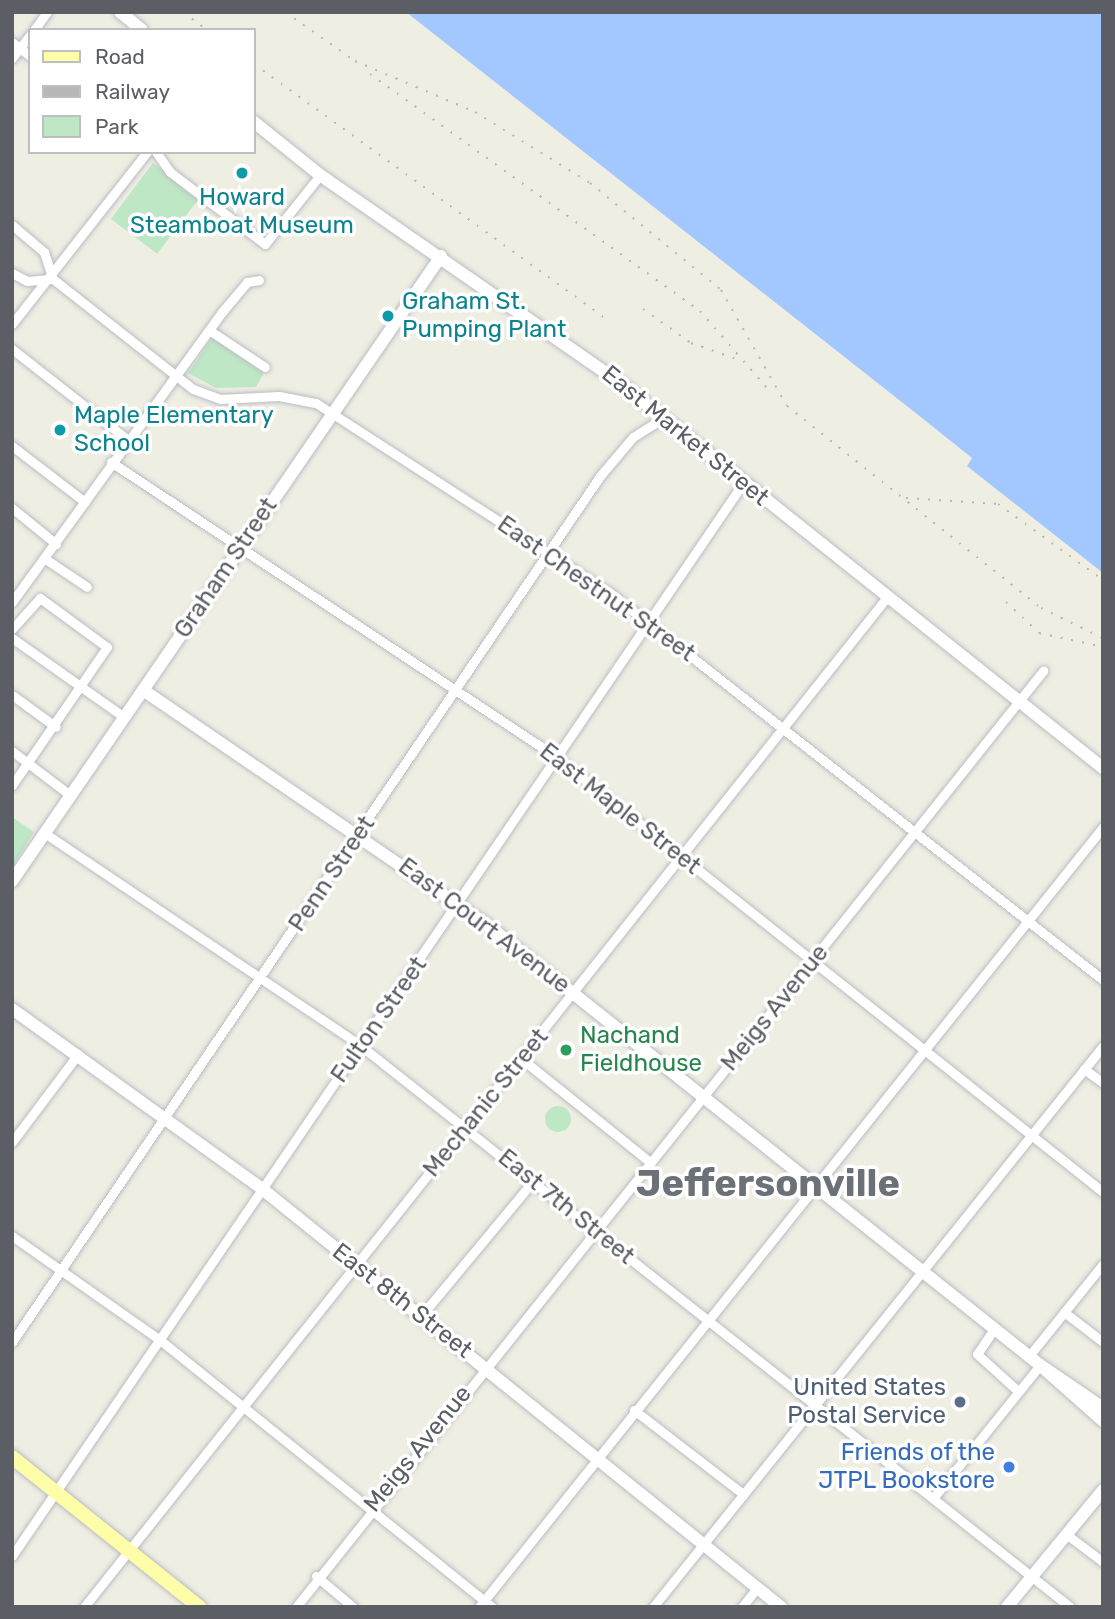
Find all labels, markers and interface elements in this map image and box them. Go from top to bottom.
legend [28,28,256,154]
text: Road [95,44,145,69]
text: Railway [95,79,170,104]
text: Park [95,114,139,139]
marker: Howard Steamboat Museum [234,165,250,181]
place label: Howard Steamboat Museum [130,184,354,240]
place label: Graham St. Pumping Plant [402,288,566,344]
marker: Graham St. Pumping Plant [380,308,396,324]
street label: East Market Street [596,360,774,512]
place label: Maple Elementary School [74,402,274,458]
marker: Maple Elementary School [52,422,68,438]
street label: Graham Street [168,492,284,644]
street label: East Chestnut Street [492,510,700,668]
street label: East Maple Street [534,737,706,881]
street label: Penn Street [283,811,381,937]
street label: East Court Avenue [392,852,576,1000]
street label: Meigs Avenue [715,939,835,1077]
street label: Fulton Street [325,952,433,1088]
place label: Nachand Fieldhouse [580,1022,702,1078]
street label: Mechanic Street [417,1023,555,1183]
marker: Nachand Fieldhouse [558,1042,574,1058]
street label: East 7th Street [492,1143,640,1271]
district label: Jeffersonville [636,1161,900,1207]
street label: East 8th Street [326,1237,478,1365]
place label: United States Postal Service [787,1374,946,1430]
street label: Meigs Avenue [358,1380,478,1518]
marker: United States Postal Service [952,1394,968,1410]
place label: Friends of the JTPL Bookstore [818,1439,995,1495]
marker: Friends of the JTPL Bookstore [1001,1459,1017,1475]

